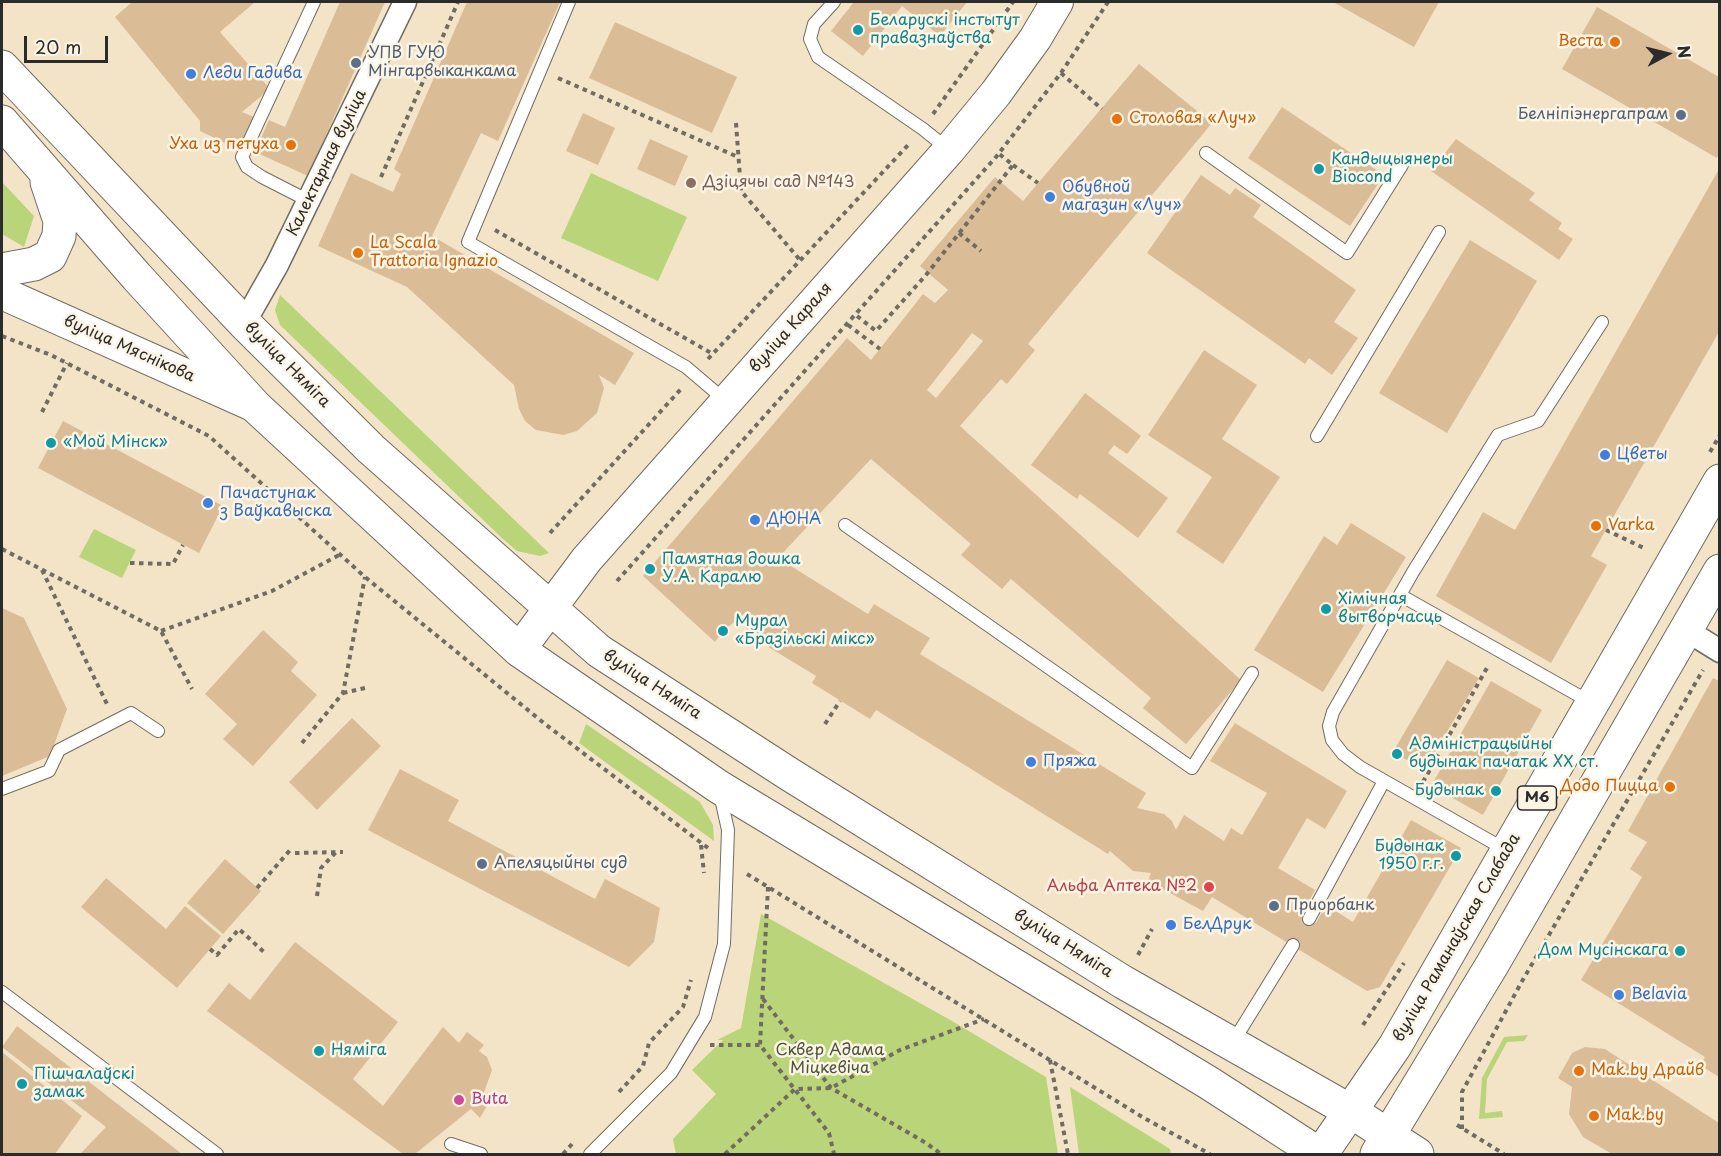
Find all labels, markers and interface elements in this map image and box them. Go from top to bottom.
place label: Беларускі інстытут правазнаўства [870,11,1020,49]
marker: Беларускі інстытут правазнаўства [851,23,865,37]
scale bar [27,24,111,62]
north arrow [1637,24,1697,84]
place label: Веста [1558,32,1603,52]
text: 20 m [35,33,81,60]
marker: Веста [1608,35,1622,49]
place label: УПВ ГУЮ Мінгарвыканкама [368,44,516,82]
text: N [1672,44,1698,60]
marker: УПВ ГУЮ Мінгарвыканкама [349,56,363,70]
place label: Леди Гадива [203,64,302,84]
marker: Леди Гадива [184,67,198,81]
street label: Калектарная вуліца [283,87,371,239]
place label: Белніпіэнергапрам [1518,105,1669,125]
marker: Белніпіэнергапрам [1674,108,1688,122]
place label: Столовая «Луч» [1129,109,1256,129]
marker: Столовая «Луч» [1110,112,1124,126]
place label: Уха из петуха [169,135,279,155]
marker: Уха из петуха [284,138,298,152]
place label: Кандыцыянеры Biocond [1331,150,1453,188]
marker: Кандыцыянеры Biocond [1312,162,1326,176]
place label: Дзіцячы сад №143 [703,173,854,193]
marker: Дзіцячы сад №143 [684,176,698,190]
place label: Обувной магазин «Луч» [1062,178,1181,216]
marker: Обувной магазин «Луч» [1043,190,1057,204]
place label: La Scala Trattoria Ignazio [370,234,498,272]
marker: La Scala Trattoria Ignazio [351,246,365,260]
street label: вуліца Караля [745,279,837,377]
street label: вуліца Мяснікова [60,311,198,387]
street label: вуліца Няміга [240,318,334,412]
place label: «Мой Мінск» [63,433,168,453]
marker: «Мой Мінск» [44,436,58,450]
place label: Цветы [1617,445,1668,465]
marker: Цветы [1598,448,1612,462]
place label: Пачастунак з Ваўкавыска [220,484,332,522]
marker: Пачастунак з Ваўкавыска [201,496,215,510]
place label: ДЮНА [767,510,821,530]
marker: ДЮНА [748,513,762,527]
place label: Varka [1608,516,1655,536]
marker: Varka [1589,519,1603,533]
place label: Памятная дошка У.А. Каралю [662,550,800,588]
marker: Памятная дошка У.А. Каралю [643,562,657,576]
place label: Хімічная вытворчасць [1338,590,1442,628]
marker: Хімічная вытворчасць [1319,602,1333,616]
place label: Мурал «Бразільскі мікс» [735,612,875,650]
marker: Мурал «Бразільскі мікс» [716,624,730,638]
street label: вуліца Няміга [599,646,705,724]
place label: Адміністрацыйны будынак пачатак XX ст. [1409,735,1599,773]
marker: Адміністрацыйны будынак пачатак XX ст. [1390,747,1404,761]
place label: Пряжа [1043,752,1097,772]
marker: Пряжа [1024,755,1038,769]
place label: Додо Пицца [1560,777,1658,797]
marker: Додо Пицца [1663,780,1677,794]
place label: Будынак [1415,781,1484,801]
marker: Будынак [1489,784,1503,798]
road number: М6 [1518,786,1556,810]
street label: вуліца Раманаўская Слабада [1389,830,1525,1046]
place label: Будынак 1950 г.г. [1375,837,1444,875]
marker: Будынак 1950 г.г. [1449,849,1463,863]
place label: Апеляцыйны суд [494,854,627,874]
marker: Апеляцыйны суд [475,857,489,871]
place label: Альфа Аптека №2 [1047,877,1197,897]
marker: Альфа Аптека №2 [1202,880,1216,894]
place label: Приорбанк [1286,896,1375,916]
marker: Приорбанк [1267,899,1281,913]
street label: вуліца Няміга [1010,906,1116,982]
place label: БелДрук [1183,915,1252,935]
marker: БелДрук [1164,918,1178,932]
place label: Дом Мусінскага [1539,941,1668,961]
marker: Дом Мусінскага [1673,944,1687,958]
place label: Belavia [1631,985,1687,1005]
marker: Belavia [1612,988,1626,1002]
place label: Няміга [331,1041,387,1061]
park label: Сквер Адама Міцкевіча [776,1041,884,1079]
marker: Няміга [312,1044,326,1058]
place label: Маk.by Драйв [1591,1061,1704,1081]
marker: Маk.by Драйв [1572,1064,1586,1078]
place label: Пішчалаўскі замак [34,1065,135,1103]
marker: Пішчалаўскі замак [15,1077,29,1091]
place label: Buta [471,1090,508,1110]
marker: Buta [452,1093,466,1107]
place label: Mak.by [1606,1106,1664,1126]
marker: Mak.by [1587,1109,1601,1123]

